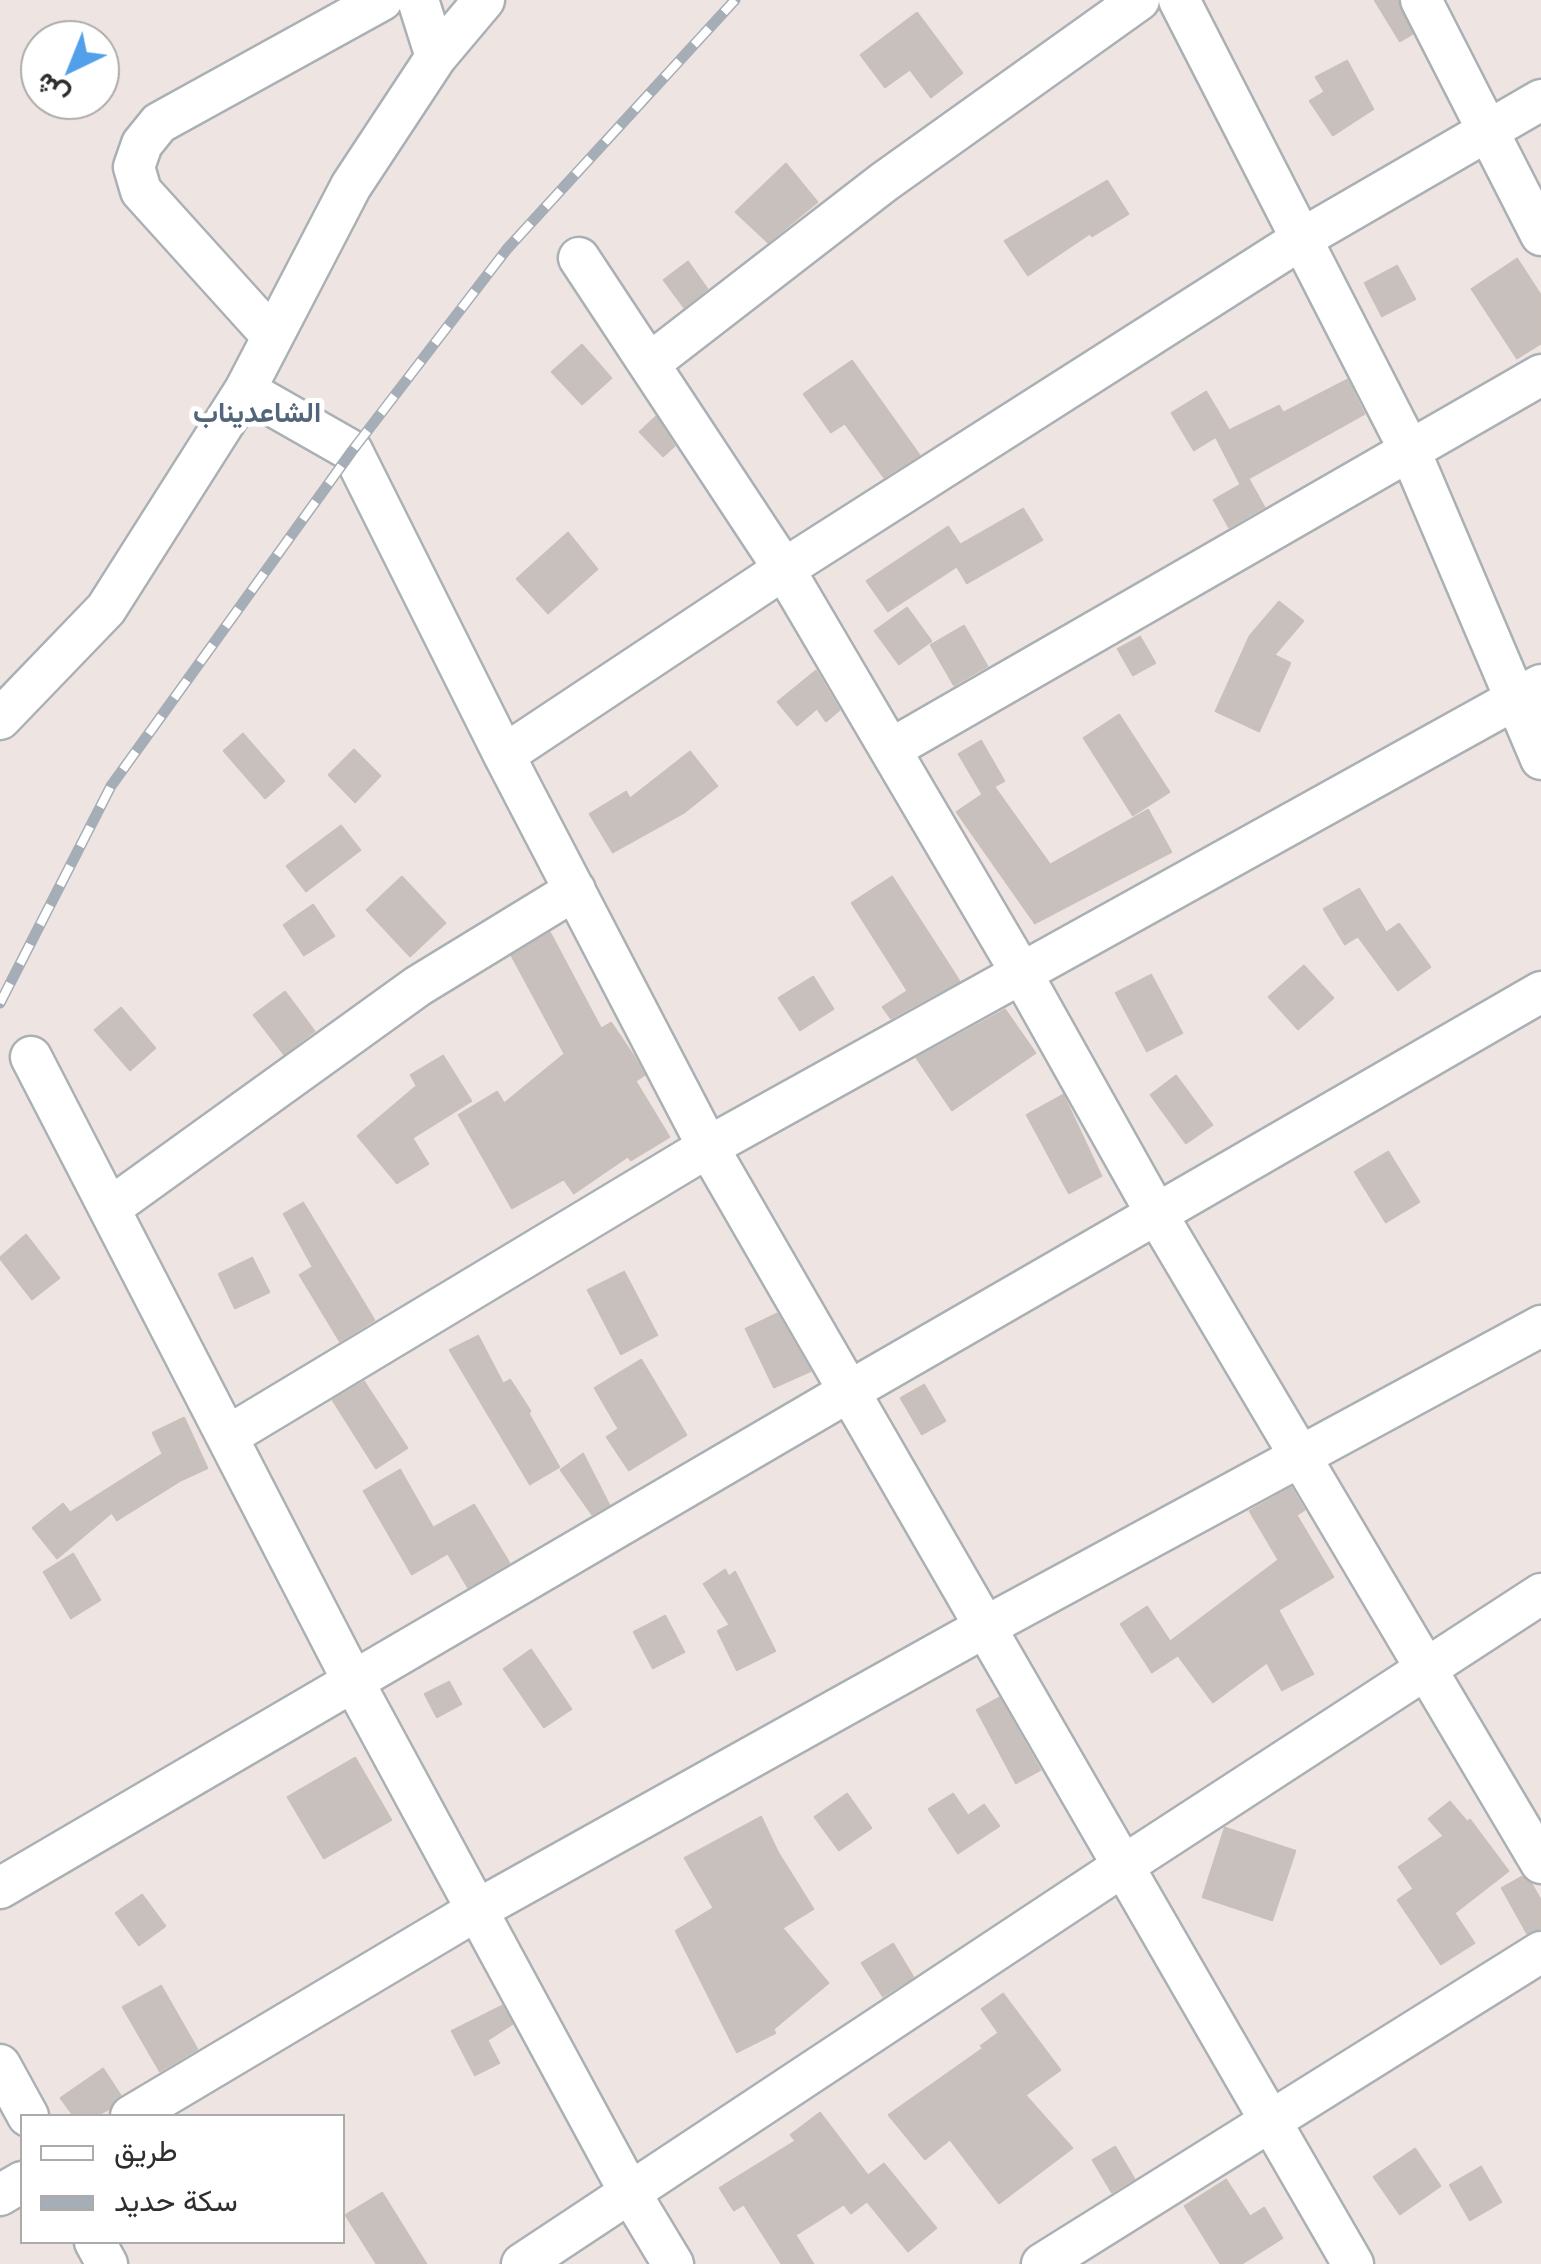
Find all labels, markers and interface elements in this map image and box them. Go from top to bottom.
north arrow [20,20,120,120]
text: ش [27,67,75,114]
district label: الشاعديناب [193,396,321,430]
legend [20,2114,345,2244]
text: طريق [114,2131,178,2167]
text: سكة حديد [114,2181,238,2217]

